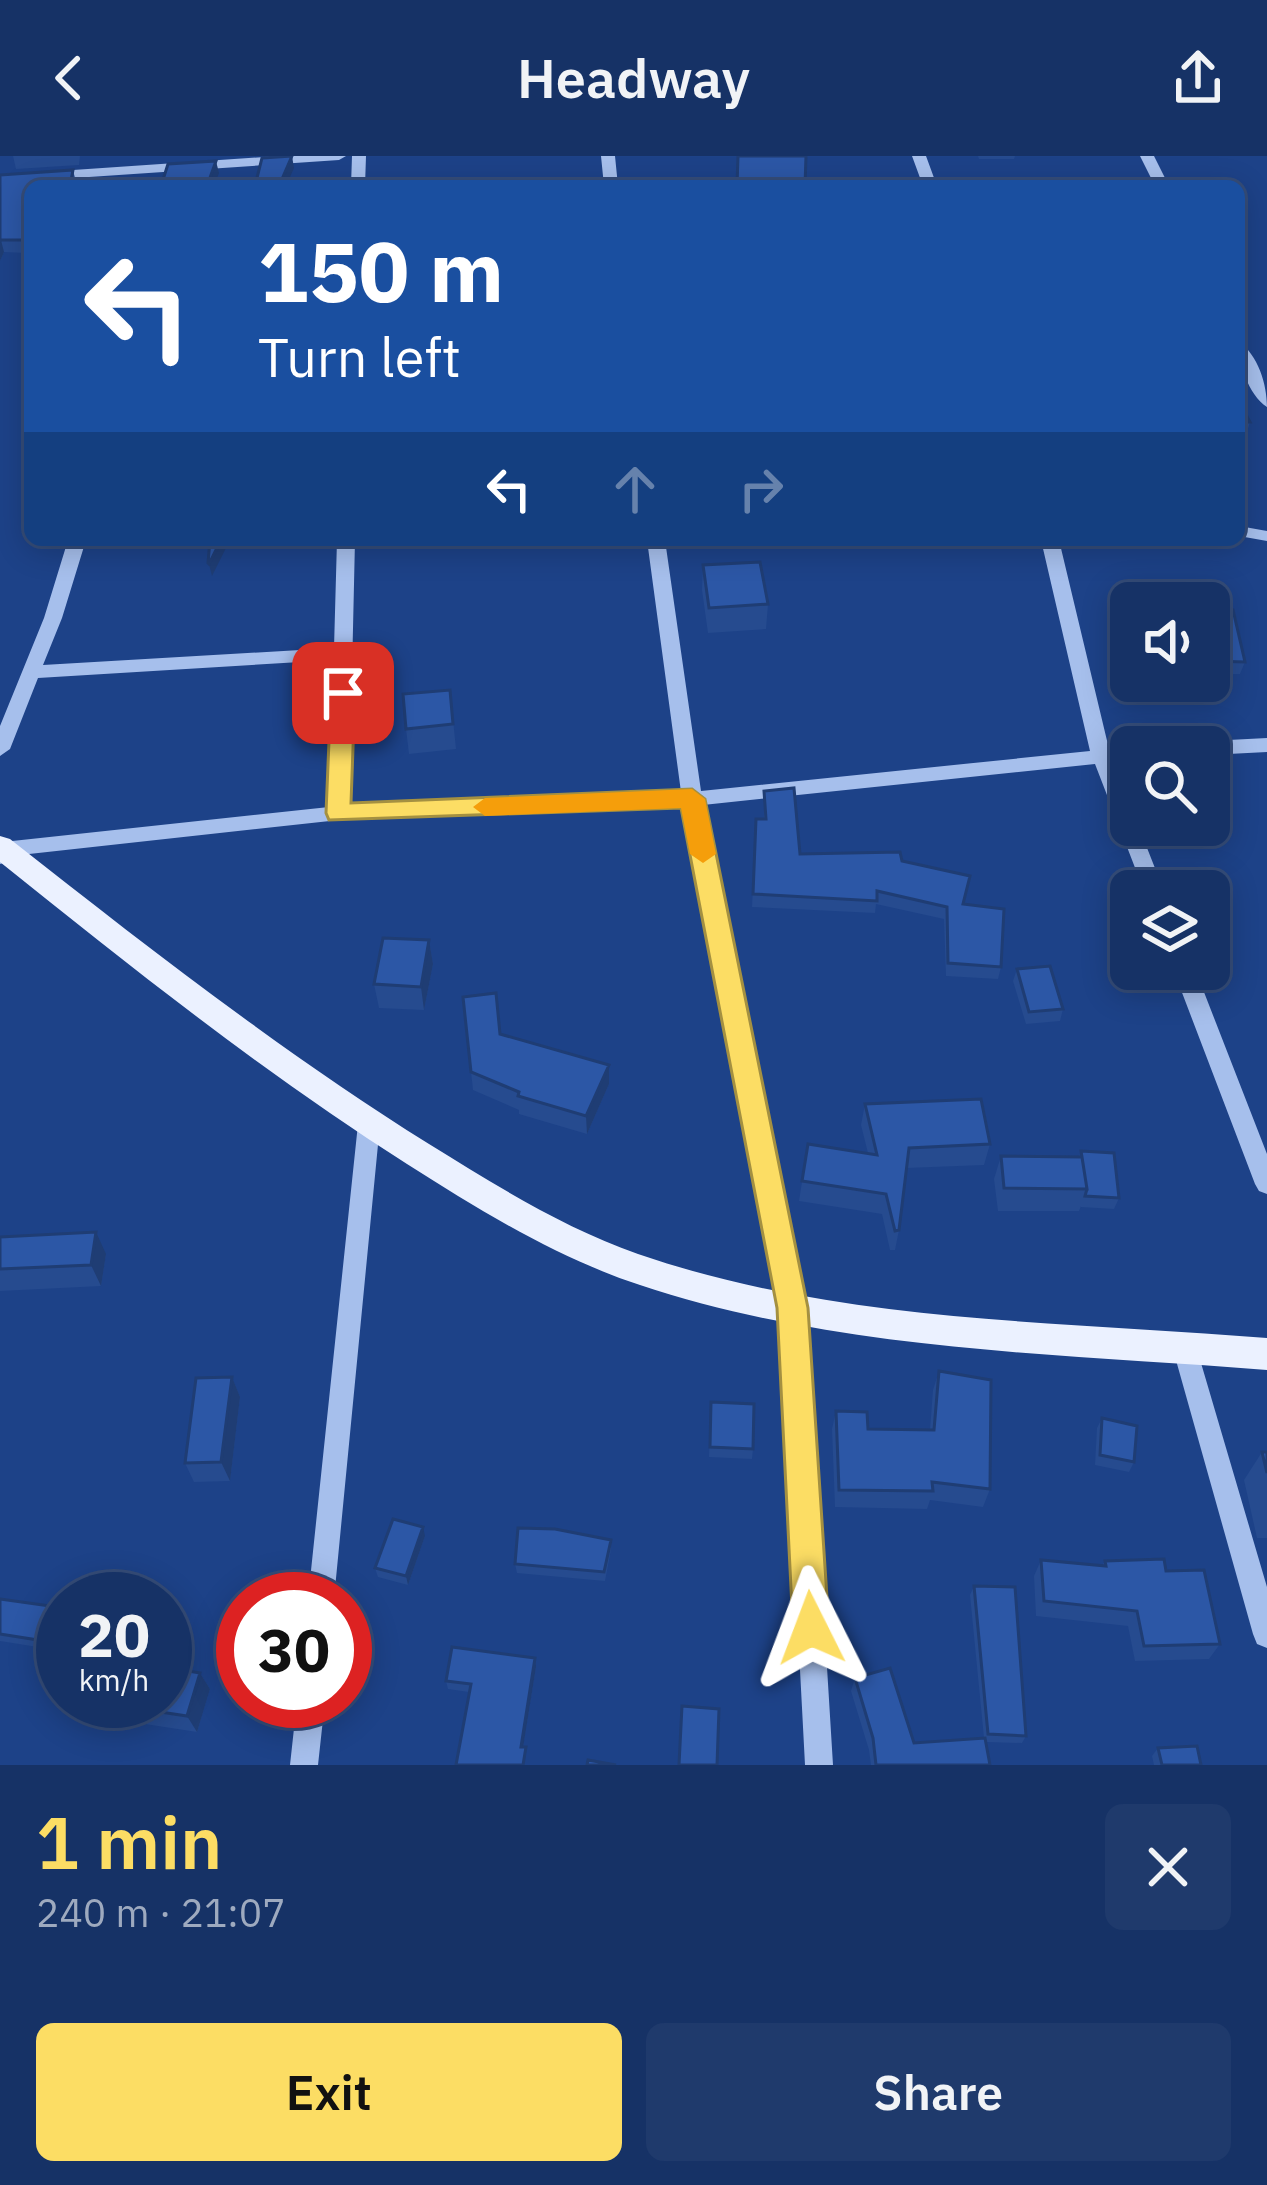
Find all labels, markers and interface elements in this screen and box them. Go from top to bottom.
text: Headway [517,43,750,113]
icon: back [36,45,102,111]
icon: share [1165,45,1231,111]
text: 150 m [258,216,504,325]
icon: left [60,228,216,384]
text: Turn left [258,322,461,392]
icon: left [476,456,542,522]
icon: ahead [602,456,668,522]
icon: right [728,456,794,522]
map controls [1110,582,1230,990]
button: sound [1110,582,1230,702]
pin [292,642,394,744]
icon: arrive [310,660,376,726]
button: search [1110,726,1230,846]
button: layers [1110,870,1230,990]
position arrow [748,1565,874,1691]
speed limit sign: 30 [216,1572,372,1728]
text: 20 [78,1595,150,1674]
text: km/h [79,1660,149,1699]
text: 1 min [36,1795,222,1889]
button: close [1105,1804,1231,1930]
text: 240 m · 21:07 [36,1887,286,1938]
button: Exit [36,2023,622,2161]
button: Share [646,2023,1231,2161]

